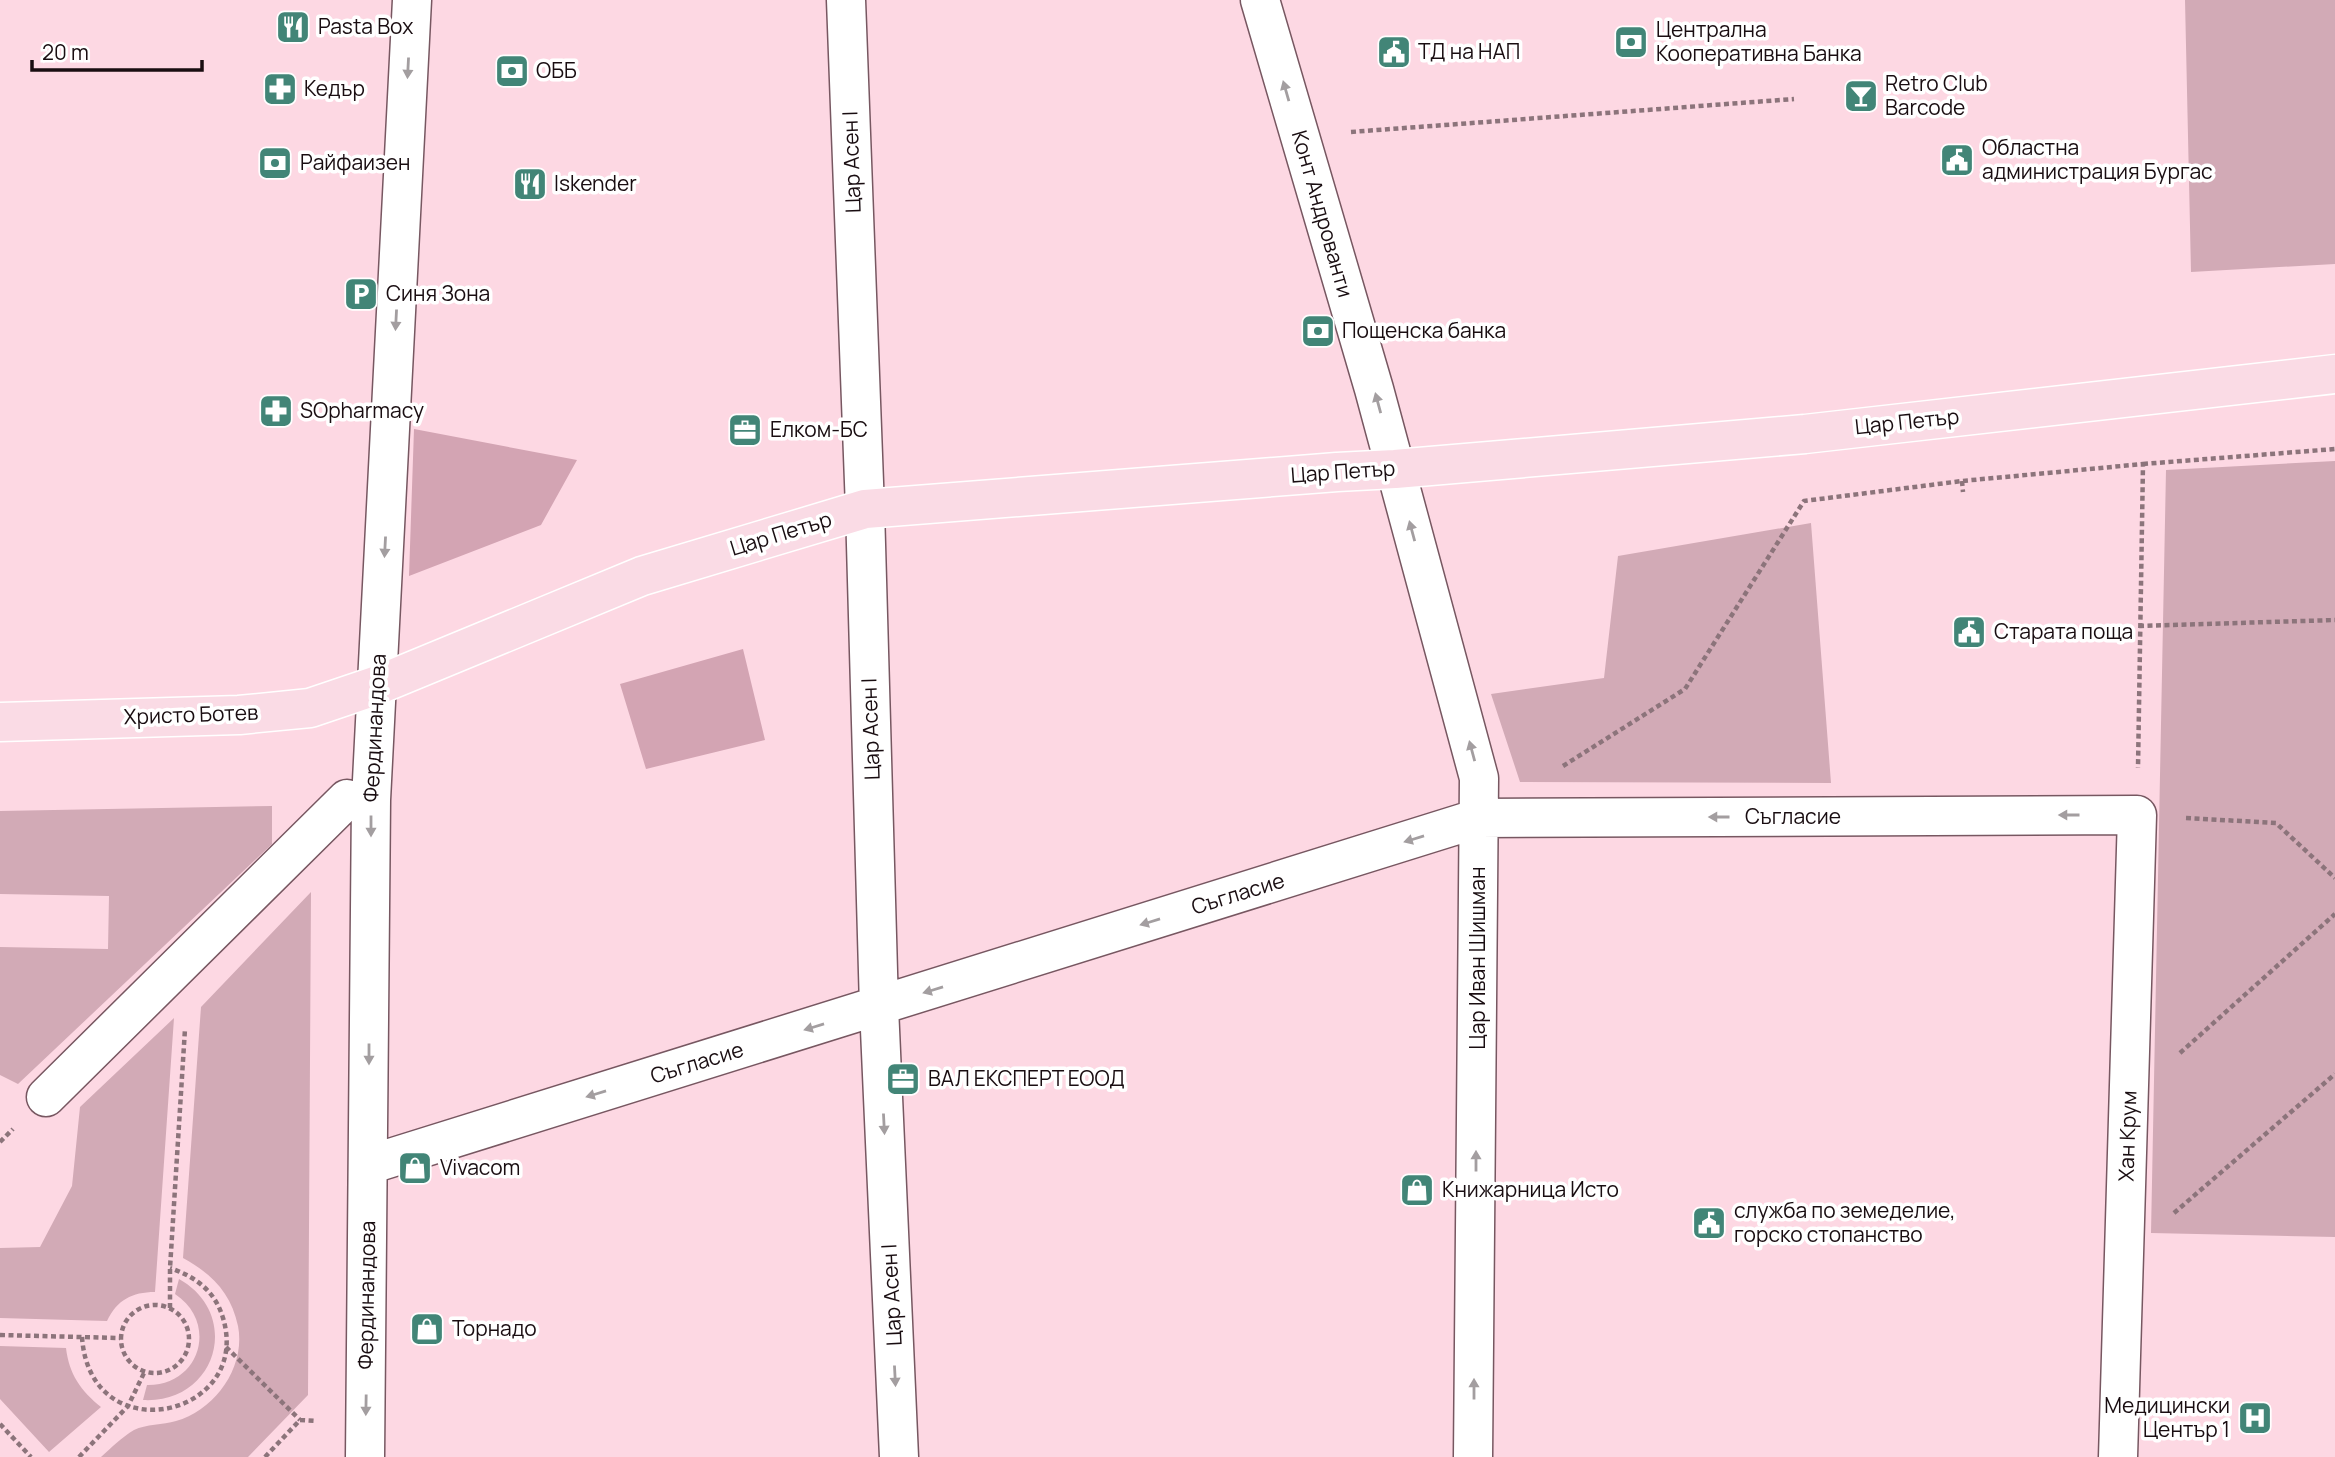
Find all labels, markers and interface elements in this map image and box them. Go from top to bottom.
restaurant icon: Pasta Box [274,8,312,46]
place label: Pasta Box [318,12,413,40]
place label: Централна Кооперативна Банка [1656,15,1862,67]
bank icon: Централна Кооперативна Банка [1612,23,1650,61]
scale bar [32,28,201,72]
public building icon: ТД на НАП [1375,33,1413,71]
place label: ТД на НАП [1418,37,1520,65]
text: 20 m [42,38,89,66]
bank icon: ОББ [493,52,531,90]
place label: ОББ [536,56,577,84]
one-way arrow [403,57,414,79]
place label: Retro Club Barcode [1885,69,1988,121]
pharmacy icon: Кедър [261,70,299,108]
place label: Кедър [304,74,365,102]
bar icon: Retro Club Barcode [1842,77,1880,115]
one-way arrow [1281,80,1291,101]
street label: Цар Асен I [835,111,867,214]
street label: Конт Андрованти [1286,127,1360,300]
place label: Областна администрация Бургас [1982,133,2213,185]
public building icon: Областна администрация Бургас [1938,141,1976,179]
bank icon: Райфаизен [256,144,294,182]
place label: Райфаизен [300,148,410,176]
restaurant icon: Iskender [511,165,549,203]
place label: Iskender [554,169,637,197]
parking icon: Синя Зона [342,275,380,313]
place label: Синя Зона [386,279,490,307]
one-way arrow [390,309,401,331]
bank icon: Пощенска банка [1299,312,1337,350]
place label: Пощенска банка [1342,316,1506,344]
pharmacy icon: SOpharmacy [257,392,295,430]
one-way arrow [1372,392,1383,414]
place label: SOpharmacy [300,396,424,424]
street label: Цар Петър [1853,402,1960,440]
office icon: Елком-БС [726,411,764,449]
place label: Елком-БС [770,415,868,443]
street label: Цар Петър [1290,453,1396,489]
street label: Цар Петър [727,504,835,562]
one-way arrow [1406,520,1417,542]
one-way arrow [379,536,390,558]
public building icon: Старата поща [1950,613,1988,651]
place label: Старата поща [1994,617,2133,645]
street label: Фердинандова [356,653,392,803]
street label: Цар Асен I [854,678,886,781]
street label: Христо Ботев [123,698,259,730]
one-way arrow [1466,740,1476,761]
street label: Съгласие [1745,802,1841,830]
one-way arrow [2058,809,2080,821]
one-way arrow [1708,811,1730,823]
one-way arrow [365,816,376,838]
one-way arrow [1403,834,1424,845]
street label: Съгласие [1188,866,1288,920]
street label: Цар Иван Шишман [1463,867,1491,1049]
one-way arrow [1139,917,1160,927]
one-way arrow [922,985,943,996]
one-way arrow [803,1022,824,1033]
street label: Съгласие [647,1035,747,1089]
one-way arrow [363,1043,375,1065]
office icon: ВАЛ ЕКСПЕРТ ЕООД [884,1060,922,1098]
place label: ВАЛ ЕКСПЕРТ ЕООД [928,1064,1125,1092]
one-way arrow [586,1090,607,1100]
street label: Хан Крум [2111,1090,2143,1182]
one-way arrow [879,1113,890,1135]
shop icon: Vivacom [396,1149,434,1187]
one-way arrow [1470,1150,1482,1172]
place label: Vivacom [440,1153,520,1181]
shop icon: Книжарница Исто [1398,1171,1436,1209]
place label: Книжарница Исто [1442,1175,1619,1203]
place label: служба по земеделие, горско стопанство [1734,1196,1956,1248]
public building icon: служба по земеделие, горско стопанство [1690,1204,1728,1242]
street label: Фердинандова [351,1220,381,1369]
street label: Цар Асен I [874,1243,908,1347]
shop icon: Торнадо [408,1310,446,1348]
place label: Торнадо [452,1314,537,1342]
one-way arrow [890,1365,901,1387]
one-way arrow [1468,1378,1480,1400]
place label: Медицински Център 1 [2104,1391,2230,1443]
one-way arrow [360,1394,371,1416]
hospital icon: Медицински Център 1 [2236,1399,2274,1437]

